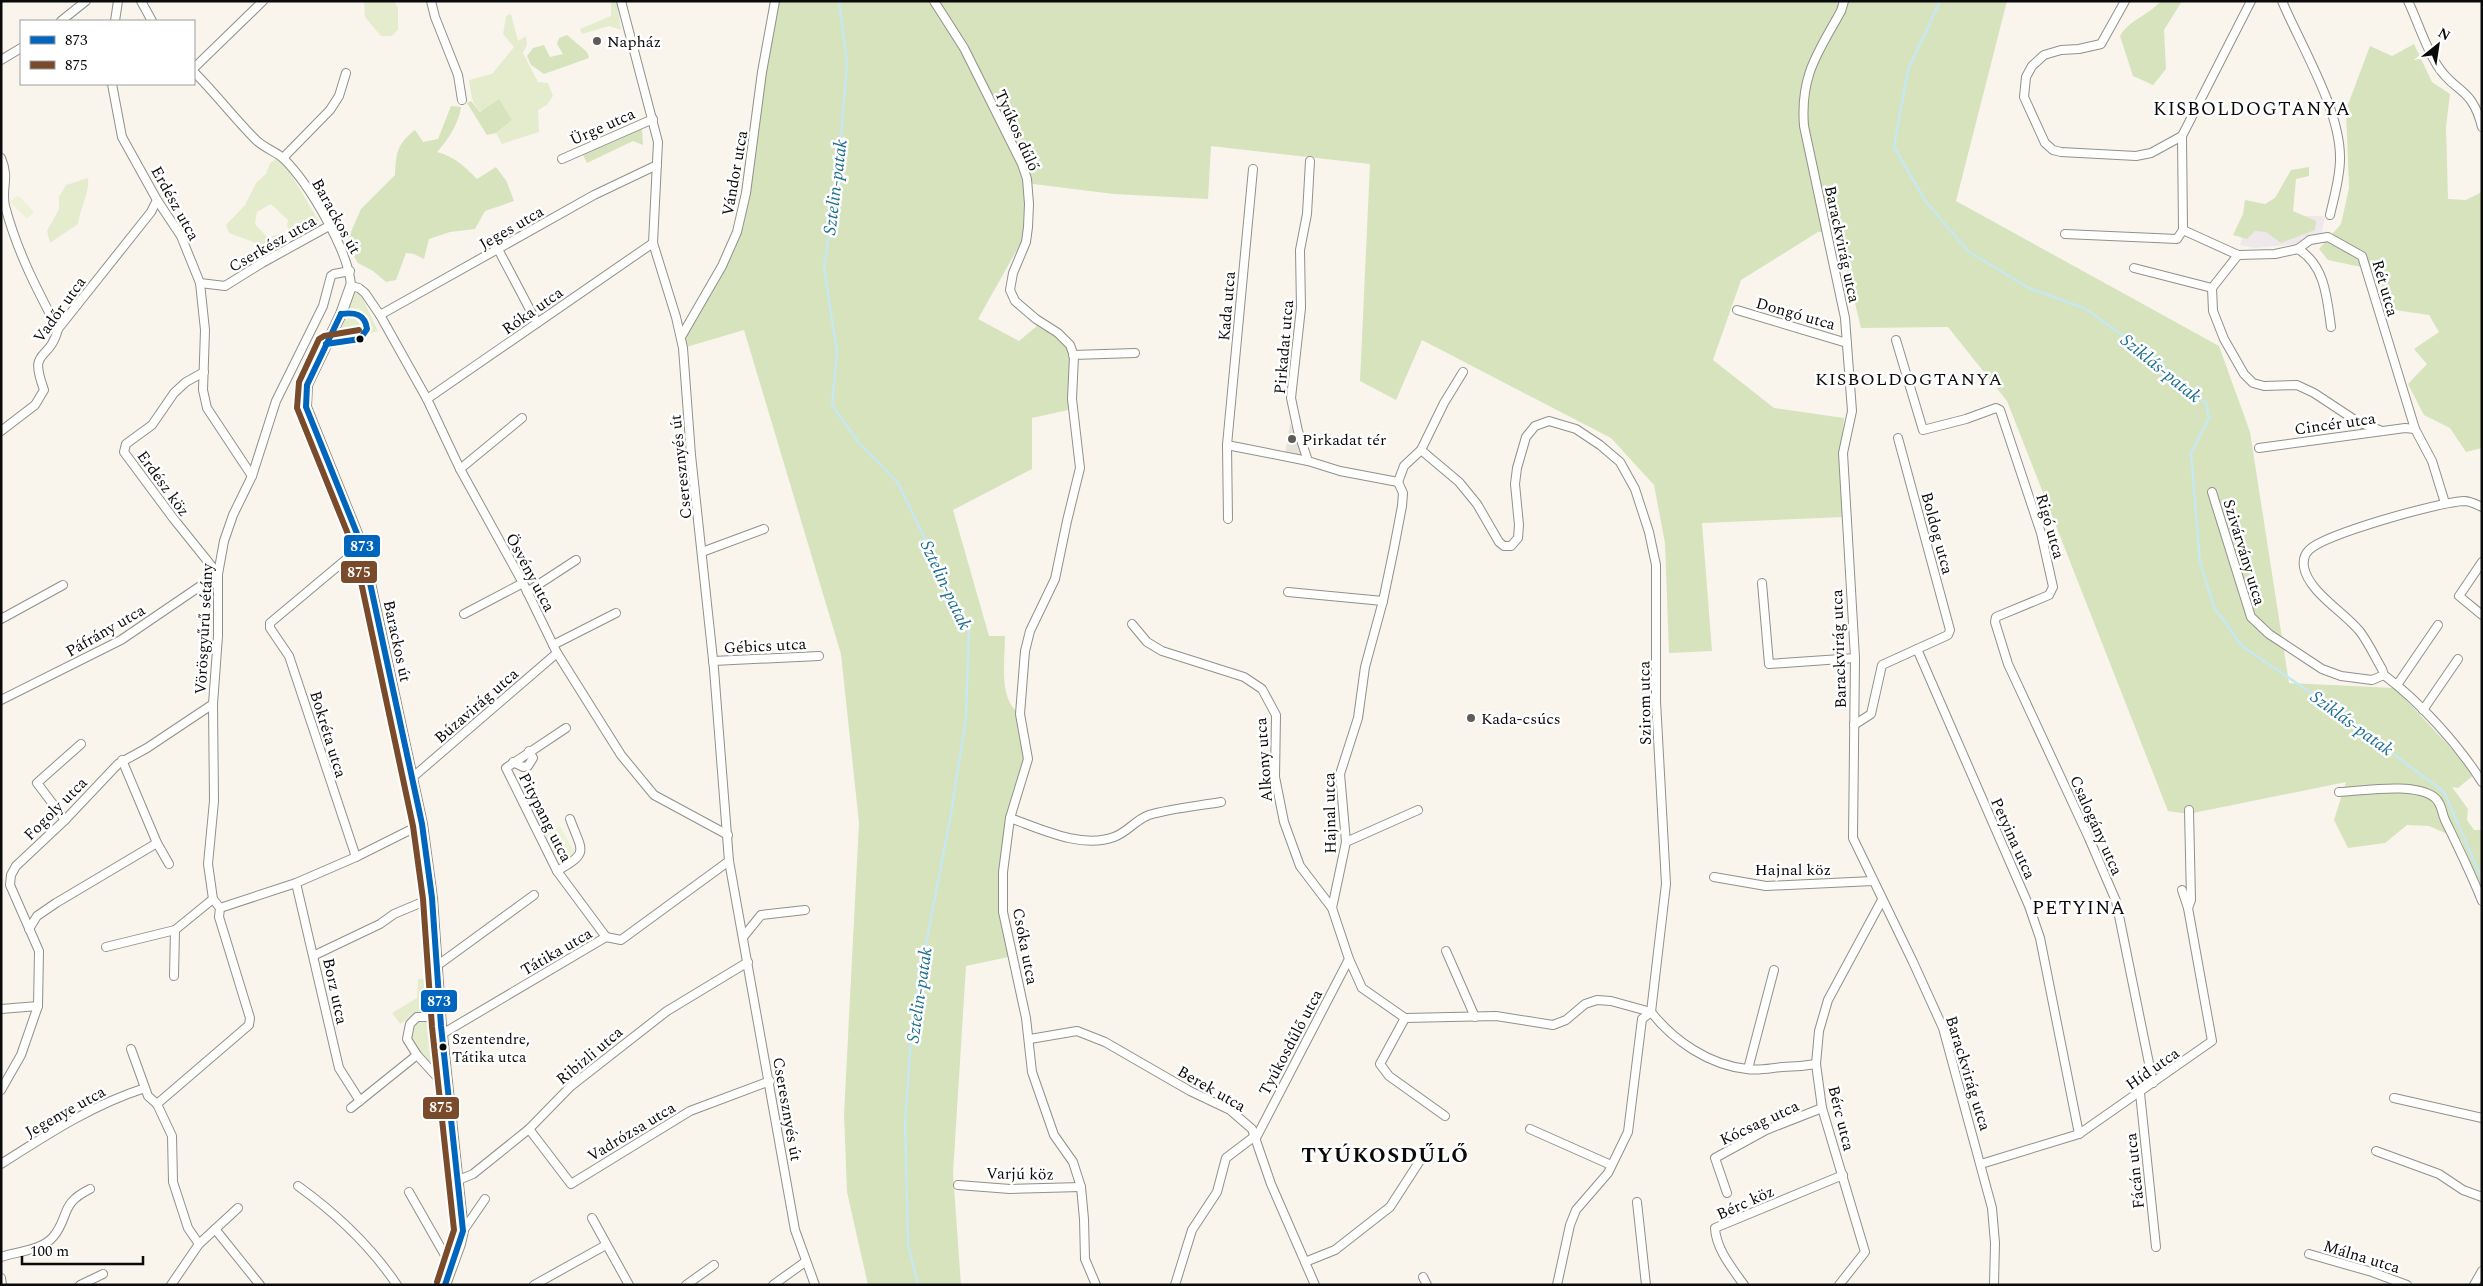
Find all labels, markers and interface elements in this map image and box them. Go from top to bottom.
legend [20,20,195,85]
north arrow [2413,20,2463,70]
text: N [2434,22,2454,46]
text: 873 [65,29,88,52]
place label: Napház [607,30,661,54]
marker: Napház [591,35,603,47]
text: 875 [65,54,88,77]
street label: Tyúkos dűlő [988,86,1046,175]
district label: KISBOLDOGTANYA [2153,95,2351,124]
street label: Ürge utca [566,102,639,152]
street label: Vándor utca [716,128,754,218]
water label: Sztelin-patak [816,137,855,237]
street label: Erdész utca [145,162,206,245]
street label: Barackos út [305,174,367,259]
street label: Barackvirág utca [1818,183,1866,305]
street label: Jeges utca [475,200,548,256]
street label: Cserkész utca [224,209,321,279]
street label: Rét utca [2365,257,2405,320]
street label: Kada utca [1212,270,1242,342]
street label: Vadőr utca [27,271,92,348]
street label: Róka utca [497,281,568,341]
street label: Dongó utca [1753,291,1838,337]
street label: Pirkadat utca [1268,299,1300,395]
water label: Sziklás-patak [2114,327,2207,410]
unlabelled marker [355,334,365,344]
district label: KISBOLDOGTANYA [1815,366,2003,393]
street label: Cincér utca [2293,406,2377,442]
street label: Cseresznyés út [664,413,698,520]
place label: Pirkadat tér [1302,428,1386,452]
marker: Pirkadat tér [1286,433,1298,445]
street label: Erdész köz [131,445,195,522]
street label: Boldog utca [1915,489,1960,577]
street label: Rigó utca [2029,491,2071,562]
street label: Szivárvány utca [2217,496,2272,608]
street label: Ösvény utca [499,529,561,616]
line badge: 873 [343,534,381,558]
text: 873 [350,536,374,557]
water label: Sztelin-patak [913,536,978,635]
line badge: 875 [340,560,378,584]
street label: Vörösgyűrű sétány [189,562,219,695]
text: 875 [347,562,371,583]
street label: Barackvirág utca [1825,589,1853,709]
street label: Páfrány utca [61,598,150,663]
street label: Barackos út [377,598,417,685]
street label: Gébics utca [723,632,807,660]
street label: Szirom utca [1632,660,1658,745]
street label: Búzavirág utca [429,662,524,749]
water label: Sziklás-patak [2304,684,2399,763]
street label: Bokréta utca [303,688,353,781]
place label: Kada-csúcs [1481,707,1561,731]
marker: Kada-csúcs [1465,712,1477,724]
street label: Alkony utca [1249,717,1279,803]
street label: Pitypang utca [512,769,578,867]
street label: Fogoly utca [18,771,93,846]
street label: Hajnal utca [1317,772,1343,854]
street label: Csalogány utca [2063,772,2129,879]
street label: Petyina utca [1984,794,2042,883]
street label: Hajnal köz [1755,858,1831,882]
district label: PETYINA [2032,894,2126,923]
street label: Csóka utca [1006,906,1044,987]
street label: Tátika utca [516,922,597,982]
water label: Sztelin-patak [899,945,940,1045]
street label: Borz utca [316,956,354,1027]
street label: Tyúkosdűlő utca [1253,985,1329,1100]
line badge: 873 [420,989,458,1013]
text: 873 [427,991,451,1012]
street label: Barackvirág utca [1939,1013,1997,1134]
street label: Ribizli utca [551,1020,628,1091]
place label: Szentendre, Tátika utca [452,1028,530,1069]
street label: Híd utca [2121,1041,2185,1096]
marker: Szentendre, Tátika utca [438,1042,448,1052]
street label: Cseresznyés út [766,1055,808,1163]
street label: Berek utca [1173,1060,1250,1118]
street label: Jegenye utca [21,1080,110,1144]
street label: Bérc utca [1821,1083,1861,1154]
street label: Kócsag utca [1716,1094,1803,1152]
line badge: 875 [422,1096,460,1120]
street label: Vadrózsa utca [583,1096,680,1168]
text: 875 [429,1097,453,1118]
street label: Fácán utca [2119,1132,2151,1210]
district label: TYÚKOSDŰLŐ [1301,1140,1469,1172]
street label: Varjú köz [986,1161,1054,1187]
street label: Bérc köz [1713,1179,1778,1226]
scale bar [22,1234,144,1266]
street label: Málna utca [2320,1234,2403,1280]
text: 100 m [30,1240,69,1263]

